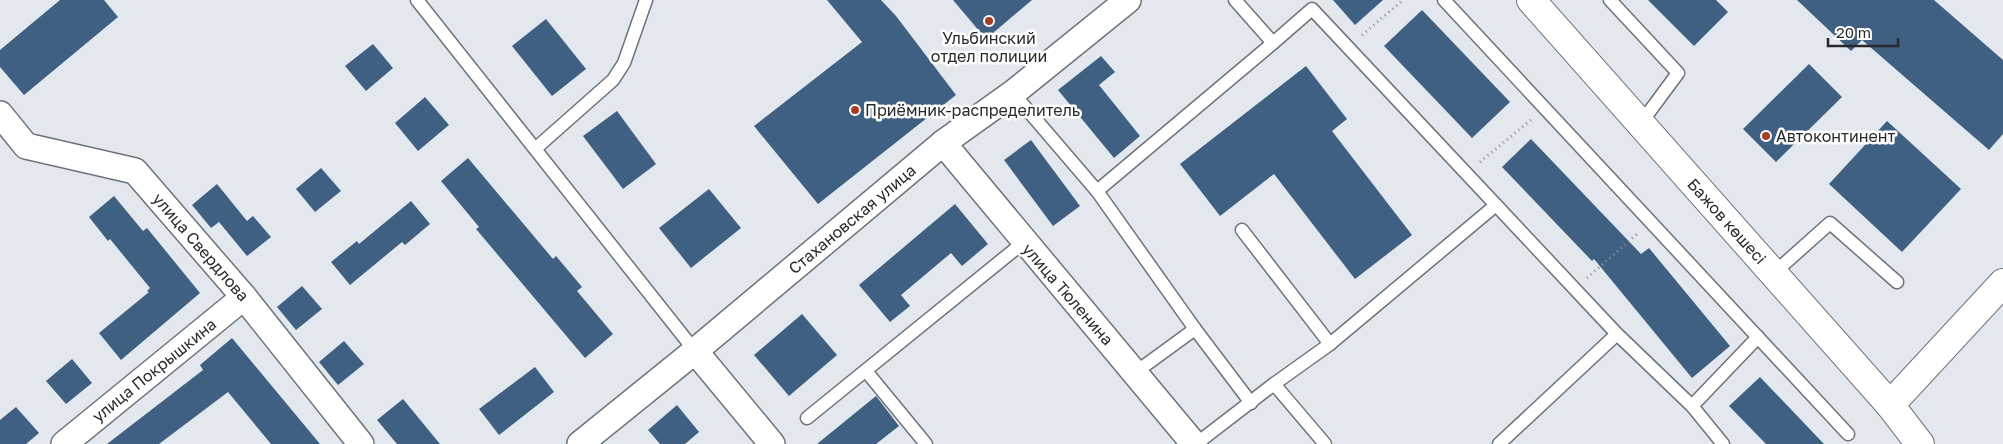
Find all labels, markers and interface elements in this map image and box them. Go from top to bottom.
marker: Ульбинский отдел полиции [983,15,995,27]
scale bar [1828,15,1898,47]
text: 20 m [1836,23,1871,41]
place label: Ульбинский отдел полиции [931,28,1047,66]
place label: Приёмник-распределитель [865,100,1080,120]
marker: Приёмник-распределитель [849,104,861,116]
place label: Автоконтинент [1776,126,1896,146]
marker: Автоконтинент [1760,130,1772,142]
street label: Стахановская улица [784,160,920,278]
street label: Бажов көшесі [1683,174,1771,268]
street label: улица Свердлова [149,189,253,305]
street label: улица Тюленина [1018,239,1118,349]
street label: улица Покрышкина [88,314,220,426]

